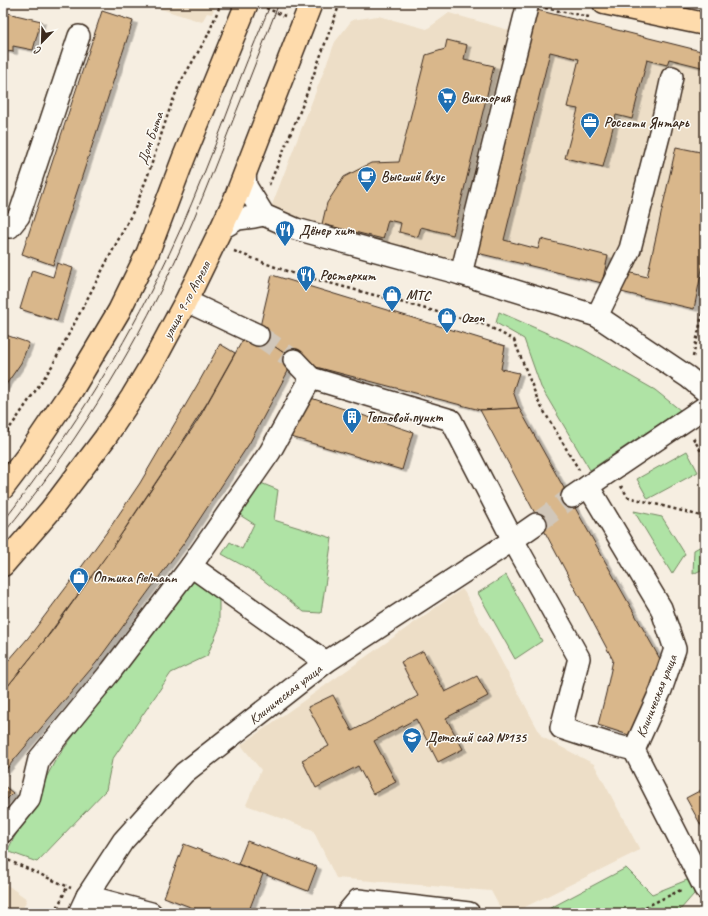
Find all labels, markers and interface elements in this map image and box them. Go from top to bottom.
north arrow [22,22,62,62]
text: С [31,43,43,59]
supermarket icon: Виктория [436,86,458,114]
place label: Виктория [461,89,511,106]
street label: Дом Быта [134,109,168,167]
office icon: Россети Янтарь [579,111,601,139]
place label: Россети Янтарь [604,114,690,131]
cafe icon: Высший вкус [356,165,378,193]
place label: Высший вкус [381,168,445,185]
restaurant icon: Дёнер хит [274,219,296,247]
place label: Дёнер хит [299,222,355,239]
street label: улица 9-го Апреля [158,257,215,343]
restaurant icon: Ростерхит [295,264,317,292]
place label: Ростерхит [320,267,377,284]
shop icon: МТС [381,284,403,312]
place label: МТС [406,287,432,304]
shop icon: Ozon [436,306,458,334]
place label: Ozon [461,309,485,326]
building icon: Тепловой пункт [341,406,363,434]
place label: Тепловой пункт [366,409,444,426]
shop icon: Оптика fielmann [68,566,90,594]
place label: Оптика fielmann [93,569,177,586]
street label: Клиническая улица [632,651,681,740]
street label: Клиническая улица [245,660,326,728]
school or university icon: Детский сад №135 [401,726,423,754]
place label: Детский сад №135 [426,729,528,746]

